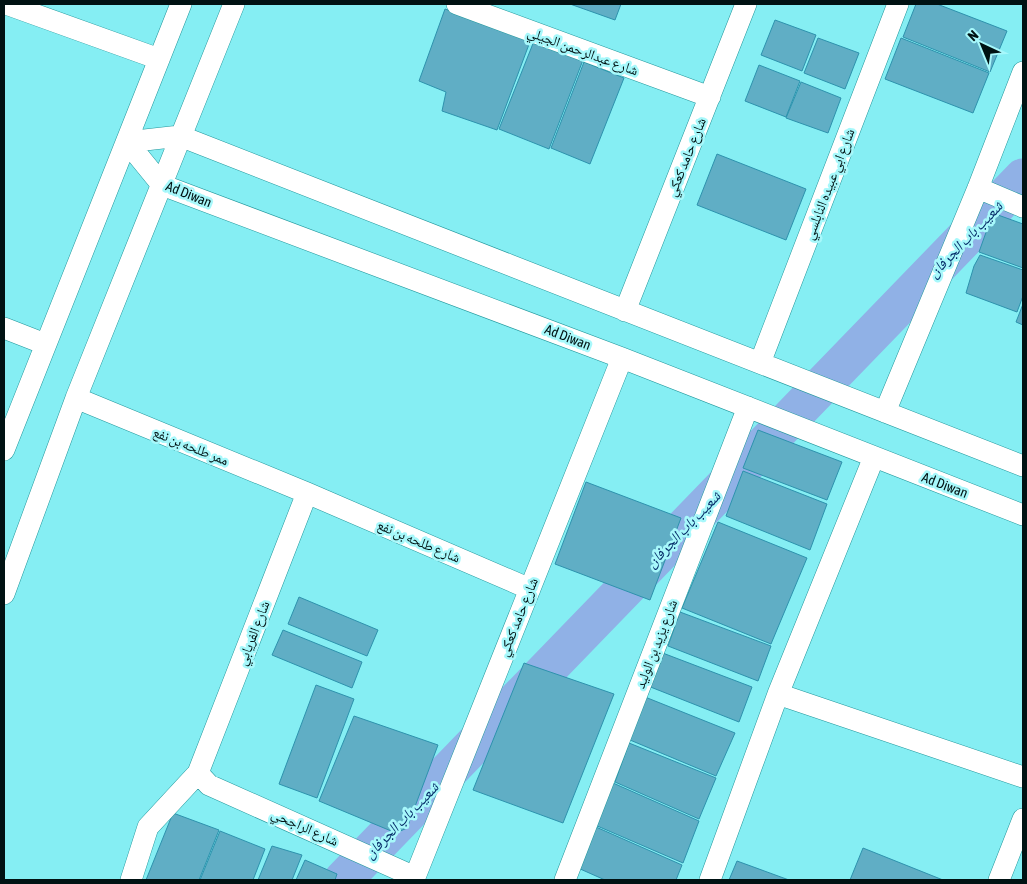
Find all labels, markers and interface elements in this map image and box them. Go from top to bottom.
north arrow [957,20,1007,70]
street label: شارع عبدالرحمن الجيلي [524,24,641,82]
text: N [964,27,981,44]
street label: شارع حامد كعكي [663,115,712,200]
street label: شارع ابي عبيده النابلسي [800,126,861,243]
street label: Ad Diwan [164,178,214,210]
water label: شعيب باب الجرفان [924,197,1007,281]
street label: Ad Diwan [543,321,593,353]
street label: ممر طلحه بن نفع [150,424,231,470]
street label: Ad Diwan [920,469,970,501]
water label: شعيب باب الجرفان [642,487,725,571]
street label: شارع طلحه بن نفع [374,516,463,568]
street label: شارع حامد كعكي [495,575,544,660]
street label: شارع يزيد بن الوليد [632,597,682,691]
street label: شارع الفريابي [233,599,276,669]
water label: شعيب باب الجرفان [360,778,443,862]
street label: شارع الراجحي [268,805,341,852]

